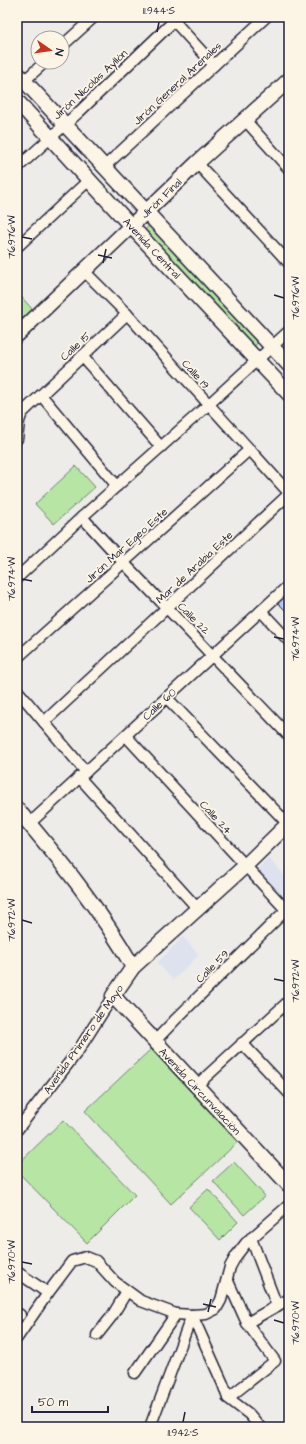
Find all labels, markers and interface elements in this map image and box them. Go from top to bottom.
text: 11.944°S [143,4,176,18]
north arrow [30,30,70,70]
street label: Jirón General Arenales [130,38,225,128]
street label: Jirón Nicolás Ayllón [50,46,130,122]
street label: Jirón Final [138,175,185,222]
street label: Avenida Central [119,214,184,282]
text: 76.976°W [5,215,19,259]
text: 76.976°W [289,276,303,320]
street label: Calle 15 [57,328,94,364]
street label: Calle 19 [178,356,213,392]
street label: Jirón Mar Egeo Este [82,504,171,587]
street label: Mar de Arabia Este [153,528,236,607]
text: 76.974°W [5,556,19,601]
street label: Calle 22 [174,599,214,638]
text: 76.974°W [289,616,303,661]
street label: Calle 60 [139,685,180,724]
street label: Calle 24 [196,797,235,838]
text: 76.972°W [5,898,19,942]
street label: Calle 59 [192,946,232,986]
text: 76.972°W [289,959,303,1003]
street label: Avenida Primero de Mayo [40,981,128,1098]
street label: Avenida Circunvalación [155,1045,244,1139]
text: 76.970°W [5,1240,19,1284]
text: 76.970°W [289,1301,303,1345]
scale bar [32,1388,108,1414]
text: 50 m [38,1394,69,1411]
text: 11.942°S [168,1426,199,1440]

